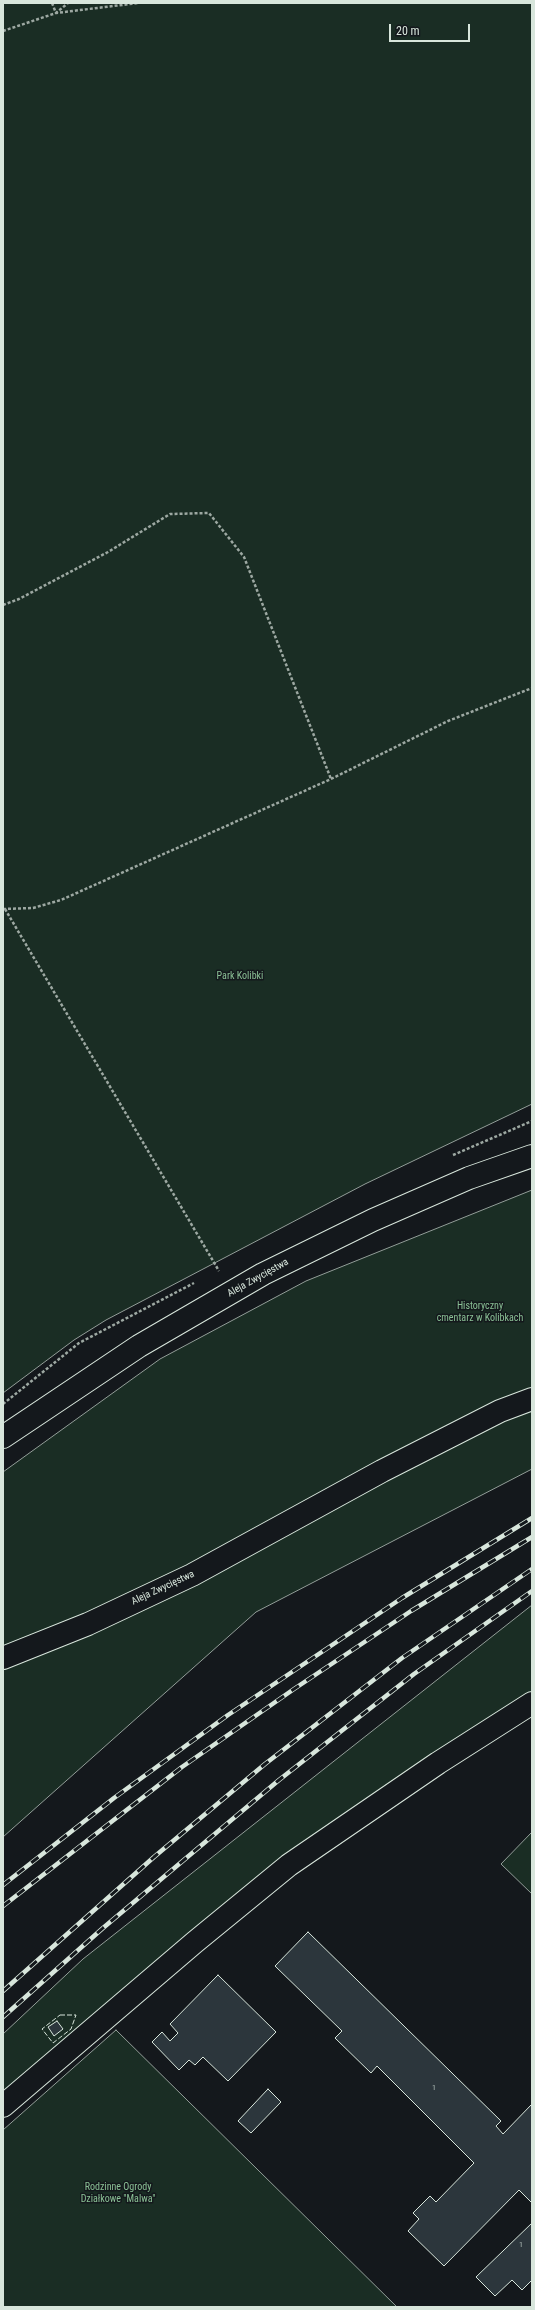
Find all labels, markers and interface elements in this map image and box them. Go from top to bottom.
scale bar [391,16,472,42]
text: 20 m [396,24,420,38]
park label: Park Kolibki [217,970,263,982]
street label: Aleja Zwycięstwa [225,1256,291,1300]
park label: Historyczny cmentarz w Kolibkach [437,1300,523,1324]
street label: Aleja Zwycięstwa [130,1568,196,1608]
house number: 1 [432,2083,436,2093]
park label: Rodzinne Ogrody Działkowe "Malwa" [81,2181,155,2204]
house number: 1 [519,2240,523,2250]

